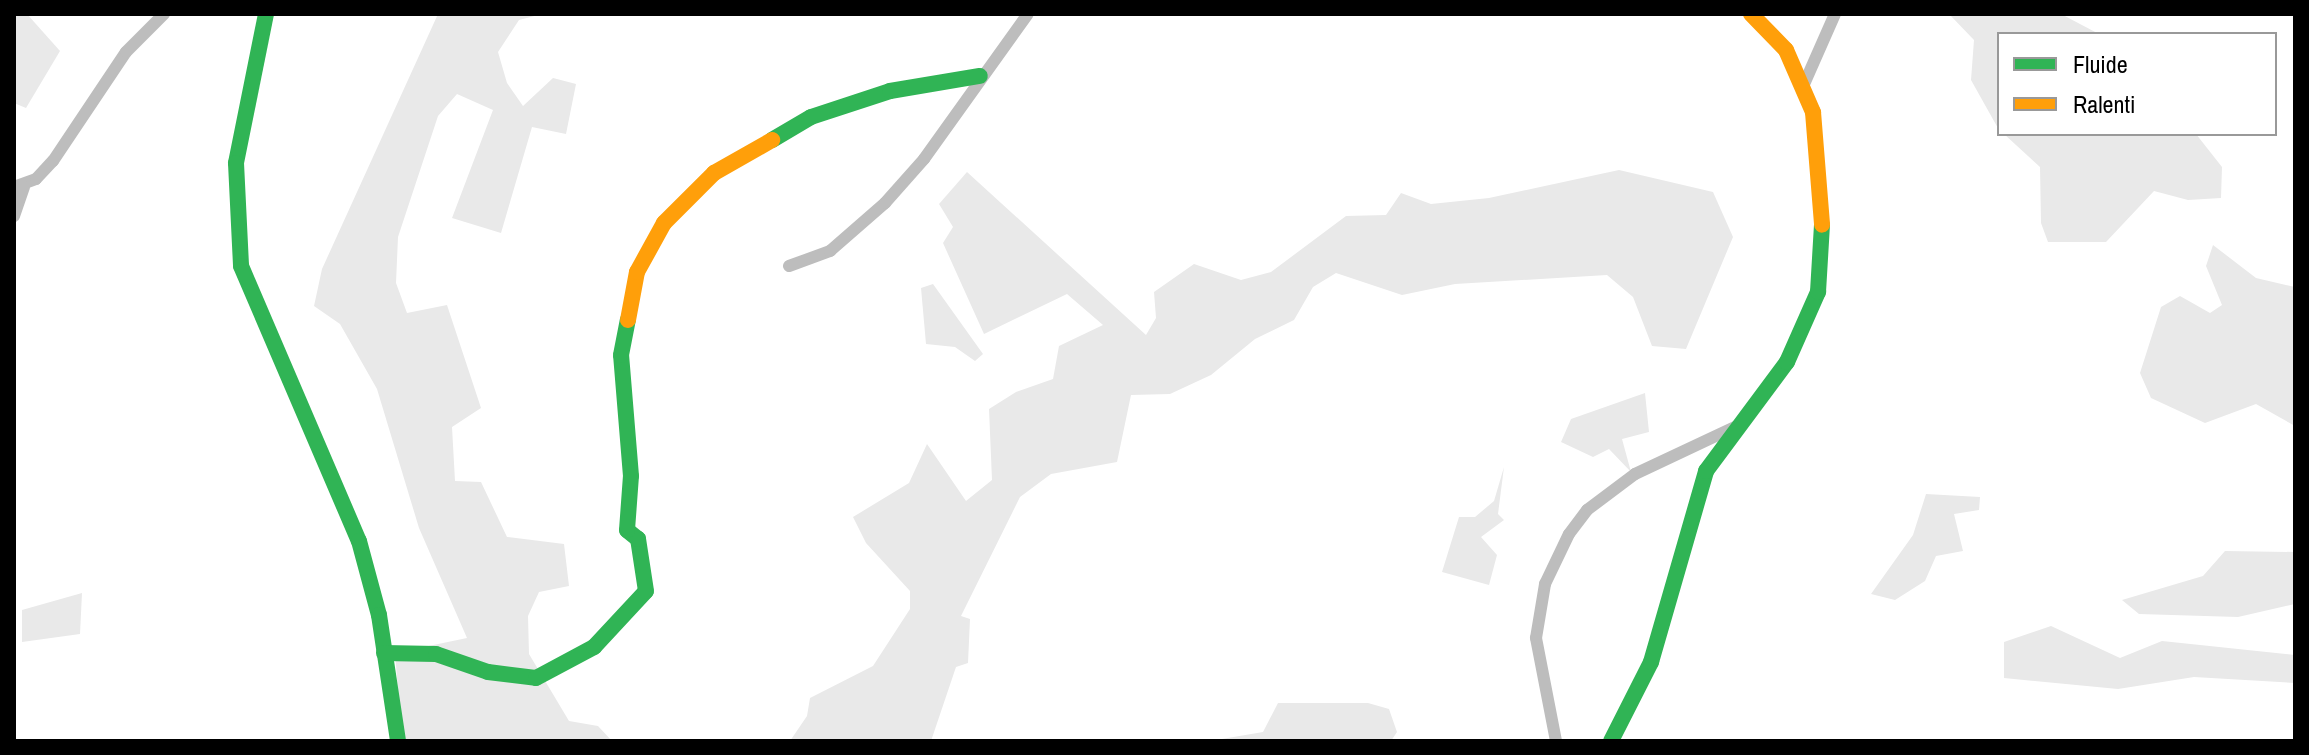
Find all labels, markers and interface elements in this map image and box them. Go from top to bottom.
legend [1997,32,2277,136]
text: Fluide [2073,48,2128,80]
text: Ralenti [2073,88,2135,120]

